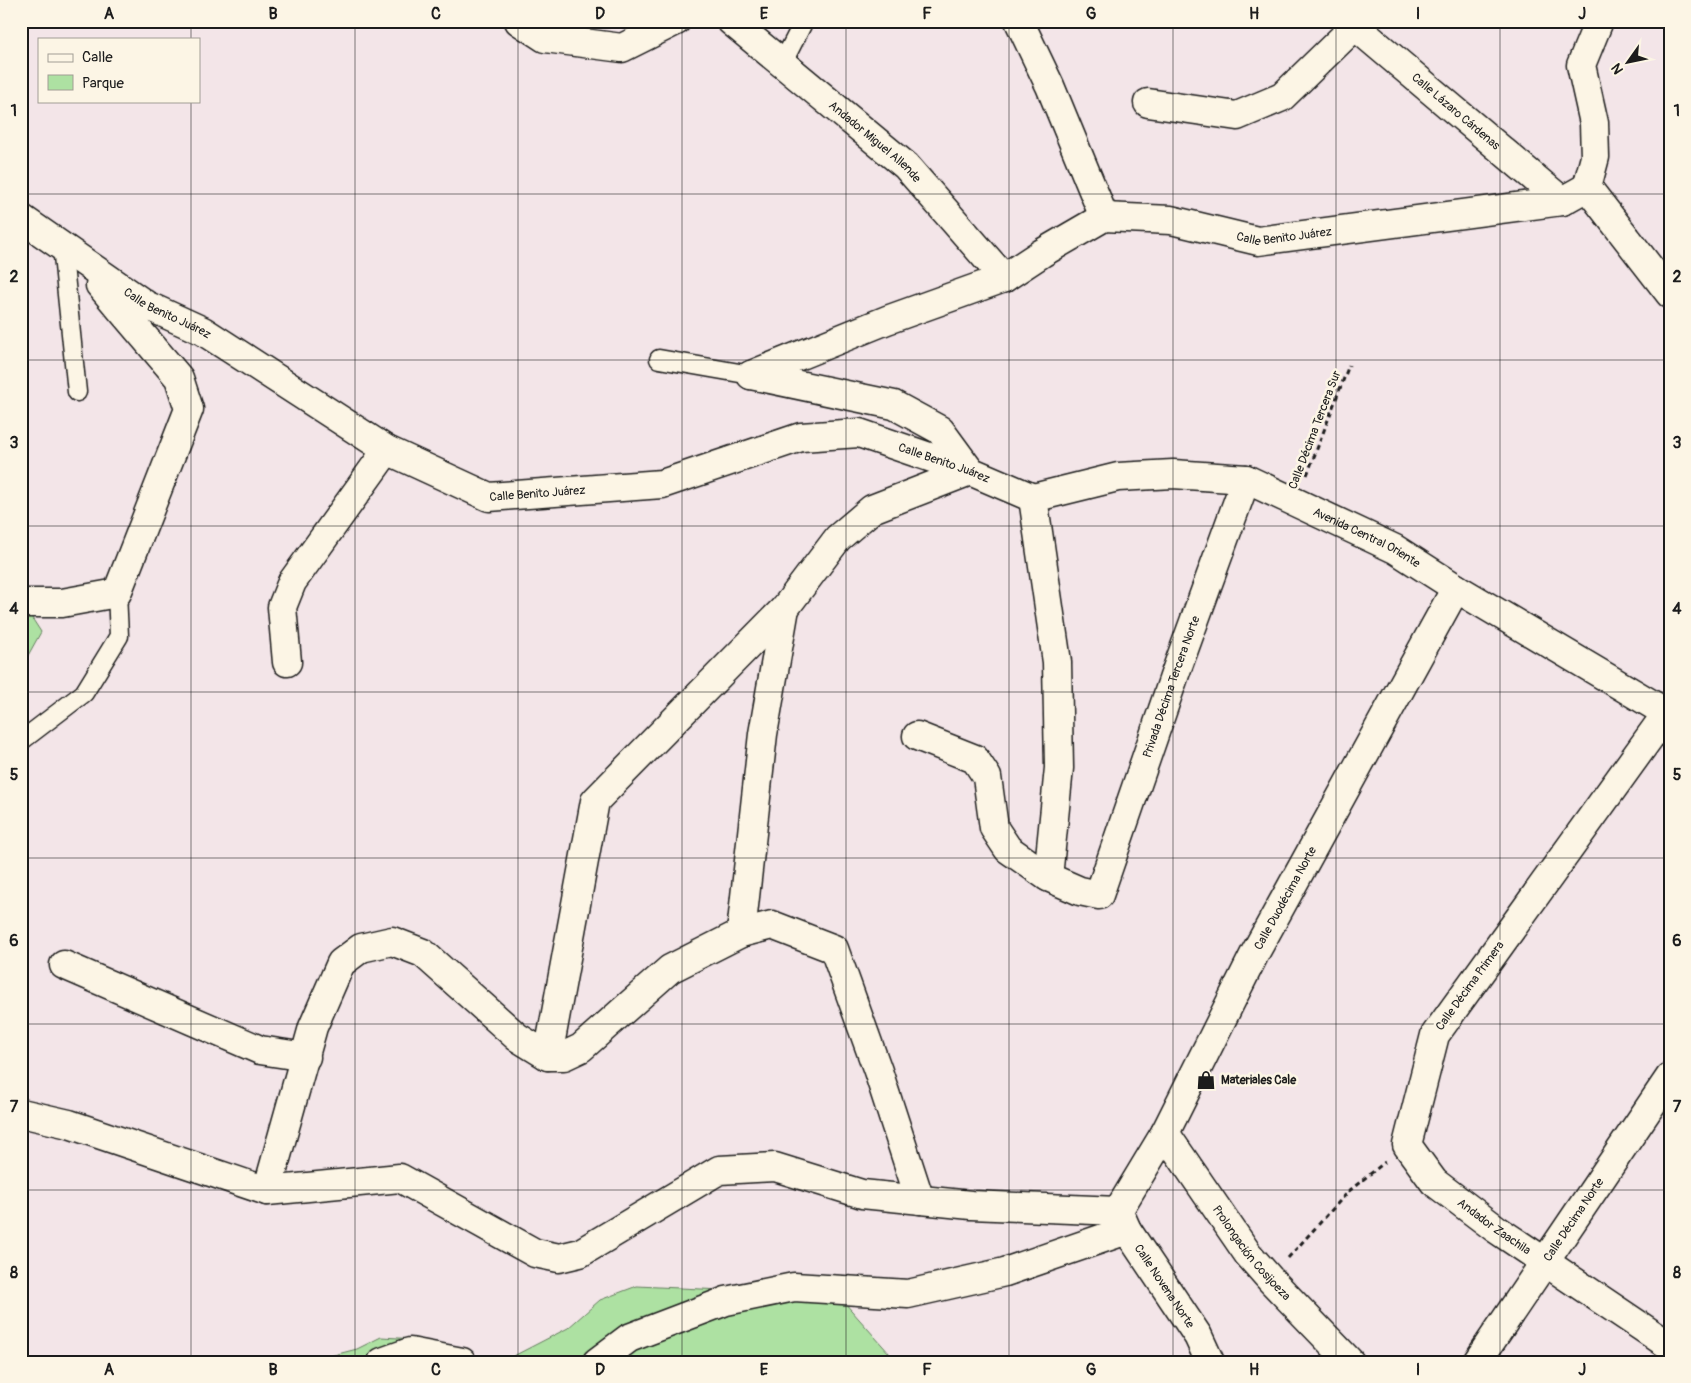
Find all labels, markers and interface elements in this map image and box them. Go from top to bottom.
text: A [104,4,115,24]
text: B [268,4,278,24]
text: C [431,4,441,24]
text: D [595,4,605,24]
text: E [760,4,769,24]
text: F [922,4,932,24]
text: G [1086,4,1097,24]
text: H [1249,4,1259,24]
text: I [1416,4,1420,24]
text: J [1578,4,1586,24]
legend [38,38,200,102]
north arrow [1604,38,1654,88]
text: Calle [82,48,113,67]
text: N [1608,60,1627,77]
street label: Calle Lázaro Cárdenas [1409,70,1504,153]
text: Parque [82,74,125,93]
street label: Andador Miguel Allende [826,98,924,186]
text: 1 [11,101,17,121]
text: 1 [1674,101,1680,121]
street label: Calle Benito Juárez [1235,224,1333,249]
text: 2 [10,267,19,287]
text: 2 [1673,267,1682,287]
street label: Calle Benito Juárez [121,284,214,342]
street label: Calle Décima Tercera Sur [1285,368,1345,491]
text: 3 [10,433,19,453]
text: 3 [1673,433,1682,453]
street label: Calle Benito Juárez [896,440,992,486]
street label: Calle Benito Juárez [489,482,586,504]
street label: Avenida Central Oriente [1311,504,1423,571]
text: 4 [9,599,19,619]
text: 4 [1672,599,1682,619]
street label: Privada Décima Tercera Norte [1139,614,1203,760]
text: 5 [10,765,19,785]
text: 5 [1673,765,1682,785]
street label: Calle Duodécima Norte [1251,844,1320,952]
text: 6 [9,931,19,951]
text: 6 [1672,931,1682,951]
street label: Calle Décima Primera [1433,938,1508,1034]
shop icon: Materiales Cale [1195,1069,1217,1091]
place label: Materiales Cale [1221,1073,1297,1088]
text: 7 [10,1097,19,1117]
text: 7 [1673,1097,1682,1117]
street label: Calle Décima Norte [1540,1175,1607,1264]
street label: Andador Zaachila [1454,1195,1534,1258]
street label: Prolongación Cosijoeza [1209,1202,1294,1304]
street label: Calle Novena Norte [1131,1241,1198,1331]
text: 8 [10,1263,18,1283]
text: 8 [1673,1263,1681,1283]
text: A [104,1360,115,1380]
text: B [268,1360,278,1380]
text: C [431,1360,441,1380]
text: D [595,1360,605,1380]
text: E [760,1360,769,1380]
text: F [922,1360,932,1380]
text: G [1086,1360,1097,1380]
text: H [1249,1360,1259,1380]
text: I [1416,1360,1420,1380]
text: J [1578,1360,1586,1380]

